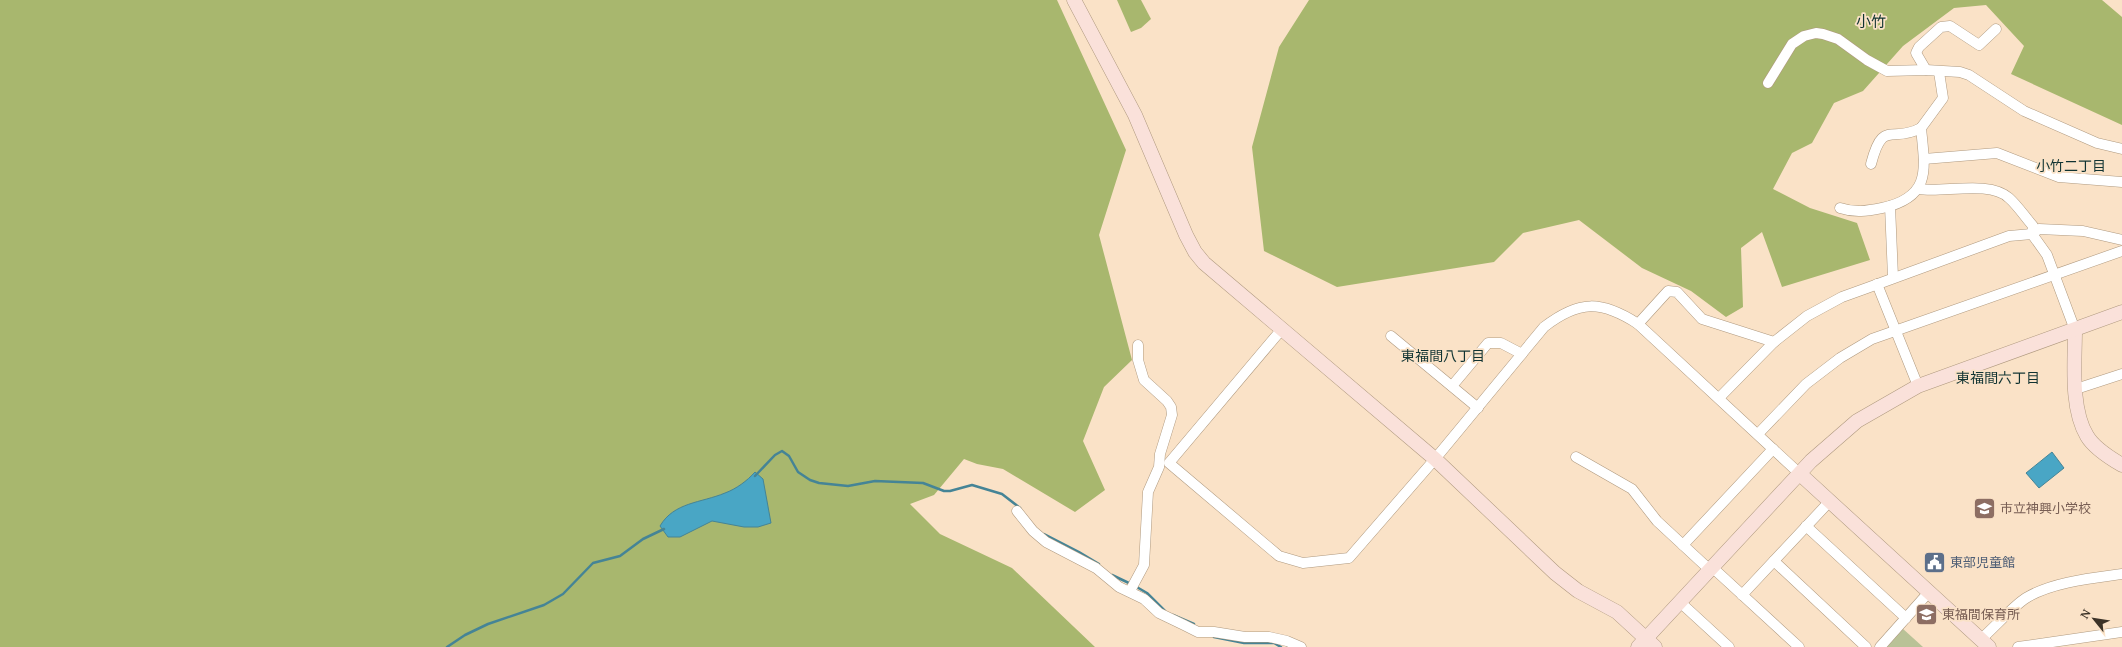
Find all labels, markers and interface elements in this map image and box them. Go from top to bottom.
district label: 小竹 [1856,11,1886,31]
district label: 小竹二丁目 [2036,156,2106,175]
district label: 東福間八丁目 [1401,346,1485,365]
district label: 東福間六丁目 [1956,368,2040,387]
school or university icon: 市立神興小学校 [1972,495,1998,521]
place label: 市立神興小学校 [2000,499,2091,517]
public building icon: 東部児童館 [1922,549,1948,575]
place label: 東部児童館 [1950,553,2015,571]
north arrow [2074,599,2114,639]
school or university icon: 東福間保育所 [1914,601,1940,627]
place label: 東福間保育所 [1942,605,2020,623]
text: N [2076,606,2094,621]

